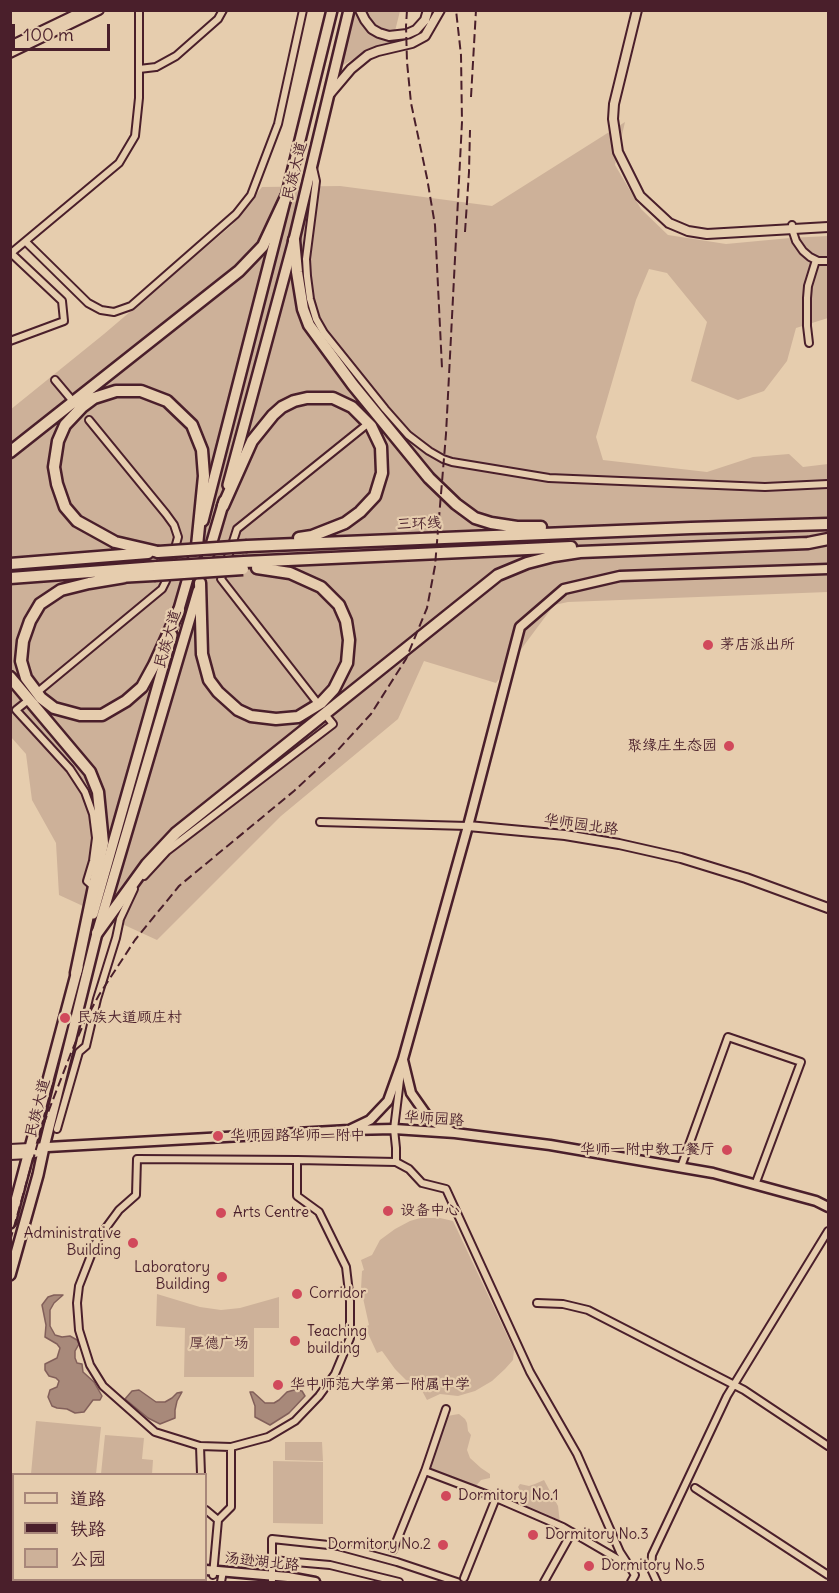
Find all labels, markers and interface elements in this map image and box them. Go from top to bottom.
scale bar [15,12,112,50]
text: 100 m [23,23,74,46]
street label: 民族大道 [279,140,311,202]
street label: 三环线 [396,514,442,534]
street label: 民族大道 [151,608,185,670]
place label: 茅店派出所 [720,636,795,654]
marker: 茅店派出所 [701,638,715,652]
place label: 聚缘庄生态园 [627,737,717,755]
marker: 聚缘庄生态园 [722,739,736,753]
street label: 华师园北路 [543,811,619,839]
place label: 民族大道顾庄村 [77,1009,182,1027]
marker: 民族大道顾庄村 [58,1011,72,1025]
street label: 民族大道 [22,1077,54,1139]
street label: 华师园路 [403,1108,465,1130]
place label: 华师园路华师一附中 [230,1127,365,1145]
marker: 华师园路华师一附中 [211,1129,225,1143]
place label: 华师一附中教工餐厅 [580,1141,715,1159]
marker: 华师一附中教工餐厅 [720,1143,734,1157]
place label: 设备中心 [400,1202,460,1220]
place label: Arts Centre [233,1204,309,1222]
marker: 设备中心 [381,1204,395,1218]
marker: Arts Centre [214,1206,228,1220]
place label: Administrative Building [24,1225,121,1260]
marker: Administrative Building [126,1236,140,1250]
place label: Laboratory Building [134,1259,210,1294]
marker: Laboratory Building [215,1270,229,1284]
place label: Corridor [309,1285,366,1303]
marker: Corridor [290,1287,304,1301]
place label: Teaching building [307,1323,367,1358]
marker: Teaching building [288,1334,302,1348]
park label: 厚德广场 [189,1335,249,1353]
place label: 华中师范大学第一附属中学 [290,1376,470,1394]
marker: 华中师范大学第一附属中学 [271,1378,285,1392]
legend [12,1473,207,1581]
text: 道路 [70,1487,106,1510]
place label: Dormitory No.1 [458,1487,559,1505]
marker: Dormitory No.1 [439,1489,453,1503]
text: 铁路 [70,1517,106,1540]
place label: Dormitory No.3 [545,1526,649,1544]
marker: Dormitory No.3 [526,1528,540,1542]
place label: Dormitory No.2 [328,1536,431,1554]
marker: Dormitory No.2 [436,1538,450,1552]
text: 公园 [70,1547,106,1570]
street label: 汤逊湖北路 [224,1549,300,1575]
place label: Dormitory No.5 [601,1557,705,1575]
marker: Dormitory No.5 [582,1559,596,1573]

